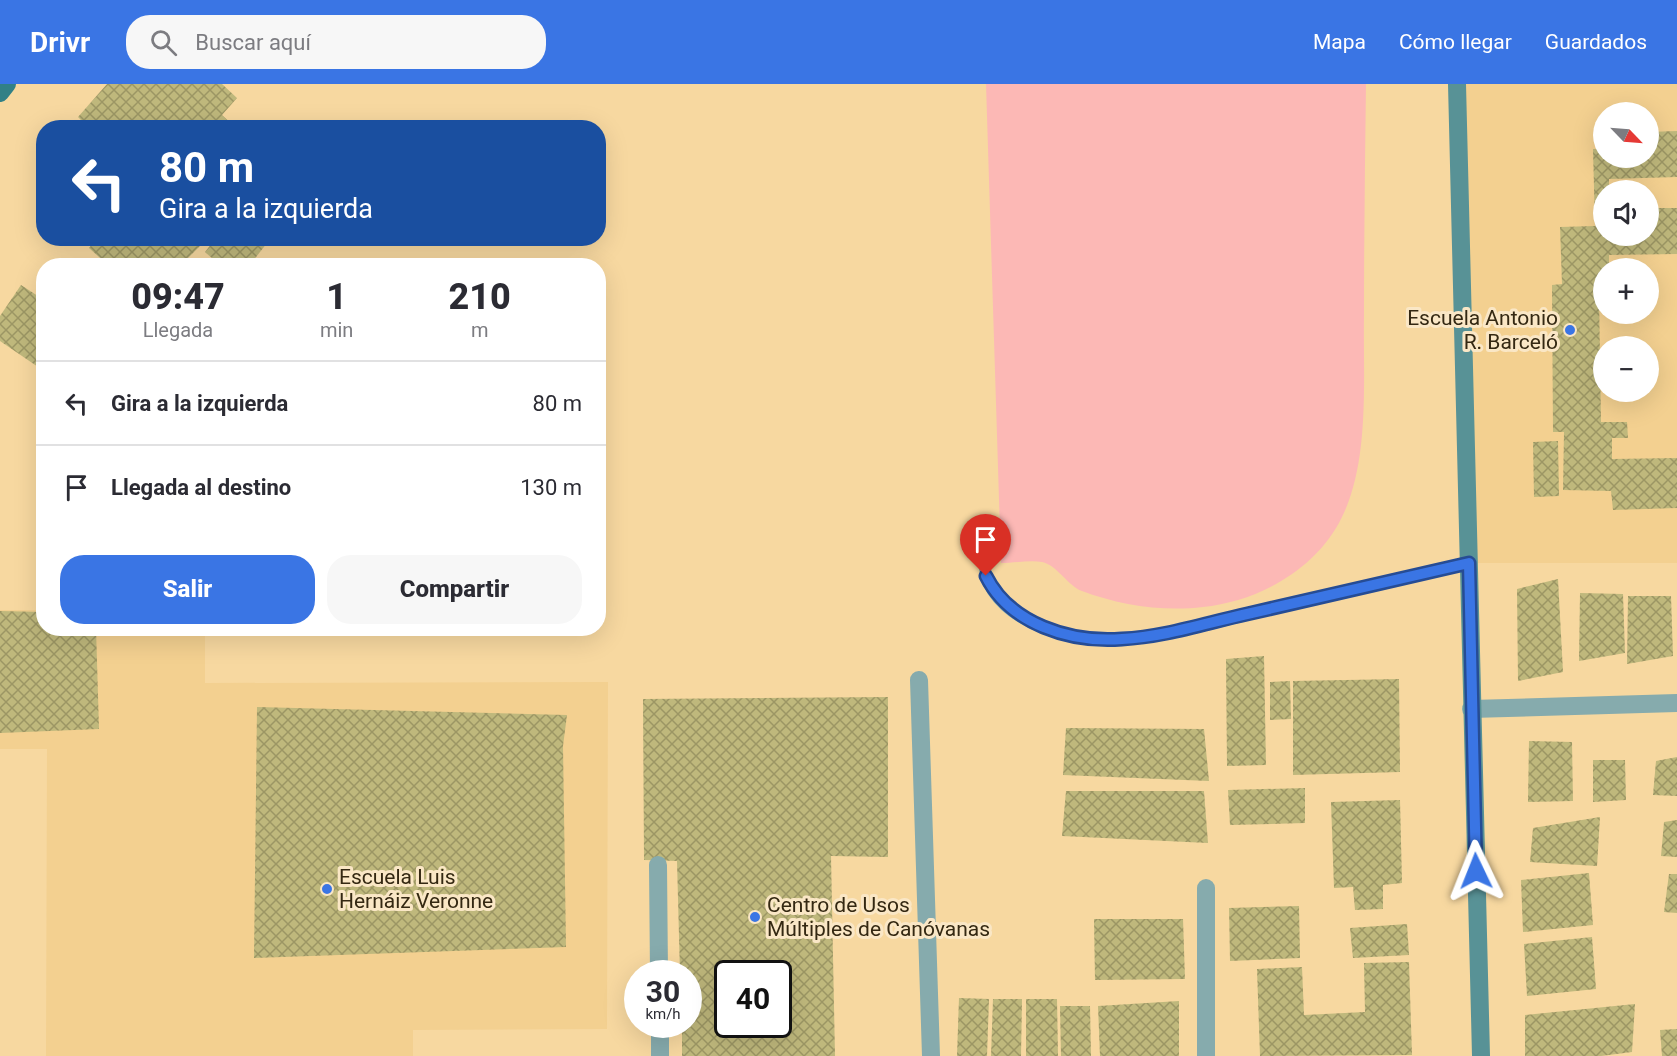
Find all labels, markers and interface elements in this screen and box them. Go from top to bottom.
search box [126,15,546,69]
text: Drivr [30,26,90,59]
icon: search [147,26,180,59]
text: Buscar aquí [195,30,311,55]
text: Mapa [1313,30,1366,54]
text: Cómo llegar [1399,30,1512,54]
text: Guardados [1545,30,1647,54]
north arrow [1593,102,1659,168]
map controls [1593,102,1659,402]
text: 80 m [159,143,254,192]
icon: left [60,144,138,222]
button: sound [1593,180,1659,246]
text: Gira a la izquierda [159,193,373,225]
button: + [1593,258,1659,324]
text: 09:47 [131,276,225,318]
text: 1 [326,276,347,318]
text: 210 [449,276,511,318]
place label: Escuela Antonio R. Barceló [1407,306,1558,354]
text: Llegada [143,318,213,342]
text: min [320,318,353,342]
text: m [471,318,488,342]
marker: Escuela Antonio R. Barceló [1563,323,1577,337]
button: − [1593,336,1659,402]
icon: left [60,387,93,420]
text: Gira a la izquierda [111,391,288,416]
text: 80 m [533,391,582,416]
icon: arrive [60,471,93,504]
text: Llegada al destino [111,475,291,500]
text: 130 m [520,475,582,500]
pin [960,514,1011,576]
icon: arrive [969,523,1002,556]
button: Salir [60,555,315,624]
button: Compartir [327,555,582,624]
position arrow [1444,839,1508,903]
place label: Escuela Luis Hernáiz Veronne [339,865,493,913]
marker: Escuela Luis Hernáiz Veronne [320,882,334,896]
place label: Centro de Usos Múltiples de Canóvanas [767,893,990,941]
marker: Centro de Usos Múltiples de Canóvanas [748,910,762,924]
speed limit sign: 40 [714,960,792,1038]
text: 30 [646,974,680,1009]
text: km/h [645,1005,681,1023]

